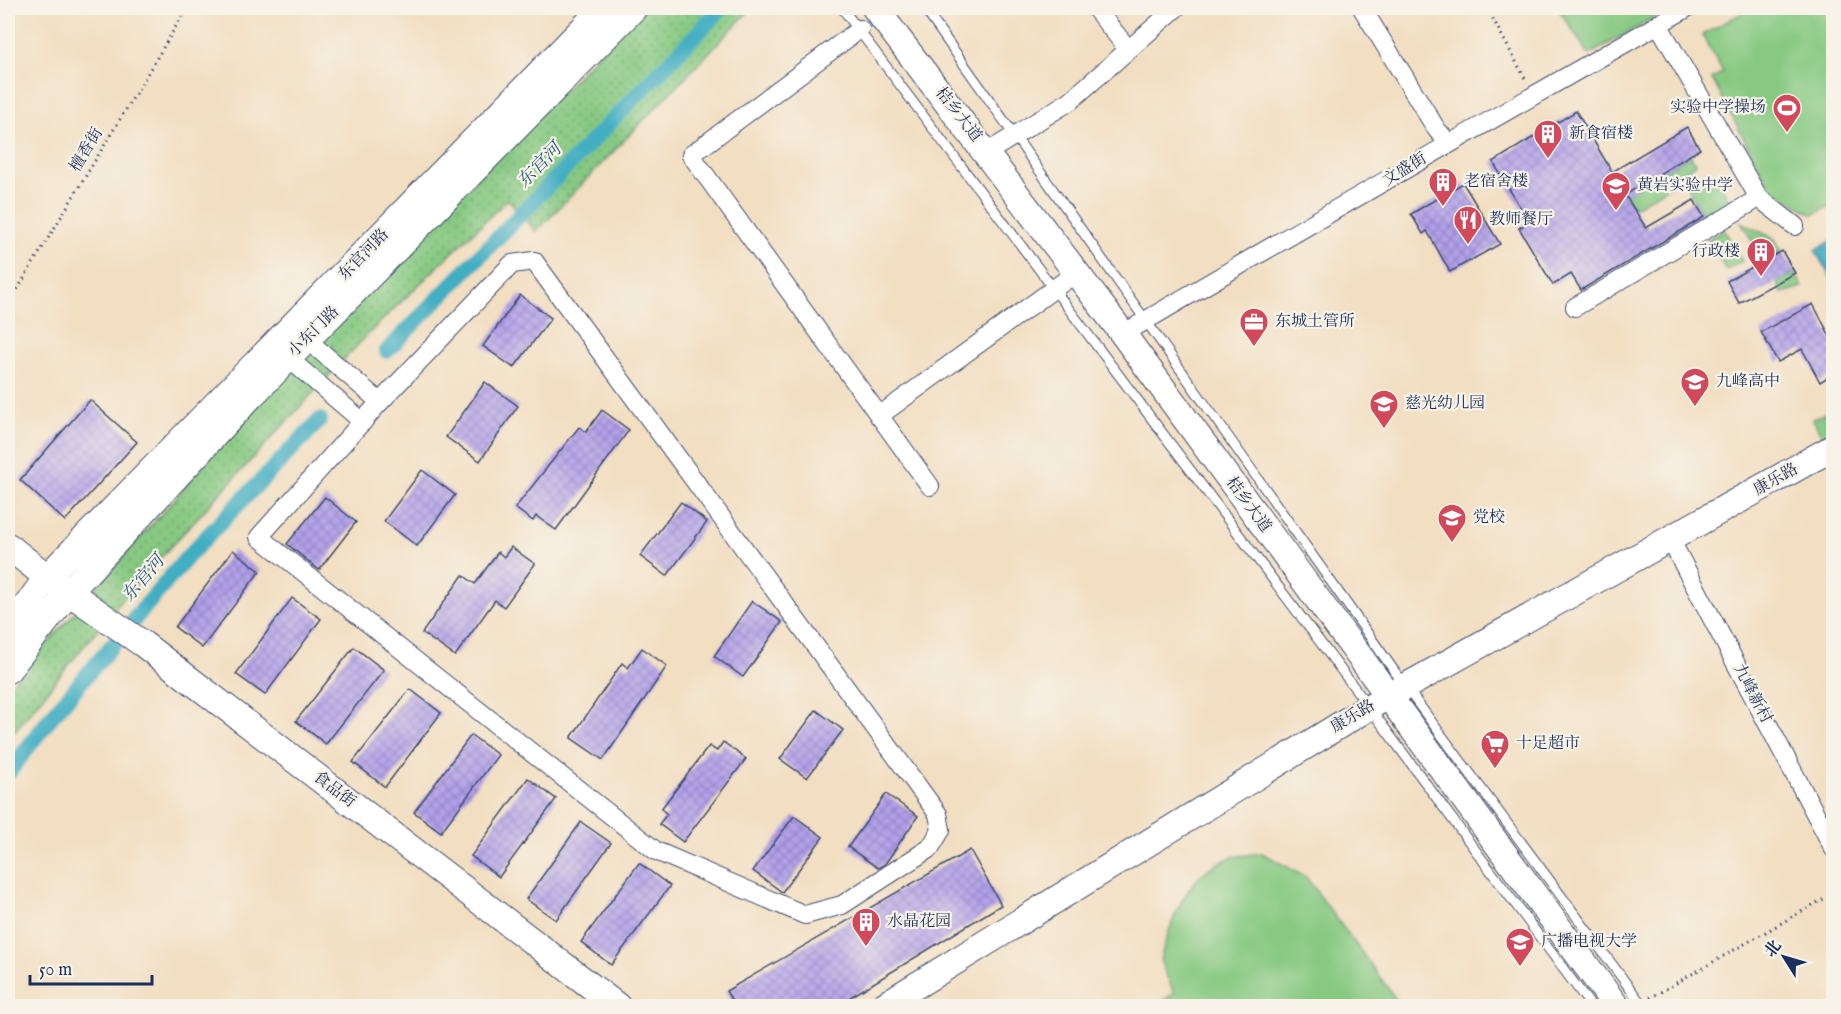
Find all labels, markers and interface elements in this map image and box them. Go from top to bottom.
street label: 桔乡大道 [930,84,986,146]
sports icon: 实验中学操场 [1771,92,1803,134]
place label: 实验中学操场 [1670,98,1766,118]
building icon: 新食宿楼 [1532,118,1564,160]
street label: 檀香街 [66,124,108,176]
place label: 新食宿楼 [1569,124,1633,144]
water label: 东官河 [513,136,569,193]
street label: 文盛街 [1379,149,1431,191]
building icon: 老宿舍楼 [1427,166,1459,208]
school or university icon: 黄岩实验中学 [1600,170,1632,212]
place label: 老宿舍楼 [1464,172,1528,192]
place label: 黄岩实验中学 [1637,176,1733,196]
restaurant icon: 教师餐厅 [1452,204,1484,246]
place label: 教师餐厅 [1489,210,1553,230]
street label: 东官河路 [335,225,393,285]
building icon: 行政楼 [1745,236,1777,278]
place label: 行政楼 [1692,242,1740,262]
street label: 小东门路 [284,302,344,362]
office icon: 东城土管所 [1238,306,1270,348]
place label: 东城土管所 [1275,312,1355,332]
school or university icon: 九峰高中 [1679,366,1711,408]
place label: 九峰高中 [1716,372,1780,392]
school or university icon: 慈光幼儿园 [1368,388,1400,430]
place label: 慈光幼儿园 [1405,394,1485,414]
street label: 康乐路 [1750,460,1802,500]
street label: 桔乡大道 [1221,473,1275,537]
school or university icon: 党校 [1436,502,1468,544]
place label: 党校 [1473,508,1505,528]
water label: 东官河 [118,549,172,607]
street label: 九峰新村 [1728,661,1776,727]
street label: 康乐路 [1327,696,1379,738]
supermarket icon: 十足超市 [1479,728,1511,770]
place label: 十足超市 [1516,734,1580,754]
street label: 食品街 [309,768,359,812]
building icon: 水晶花园 [850,906,882,948]
place label: 水晶花园 [887,912,951,932]
school or university icon: 广播电视大学 [1504,926,1536,968]
north arrow [1754,927,1814,987]
place label: 广播电视大学 [1541,932,1637,952]
text: 北 [1761,937,1786,962]
scale bar [30,948,152,986]
text: 50 m [39,959,72,982]

